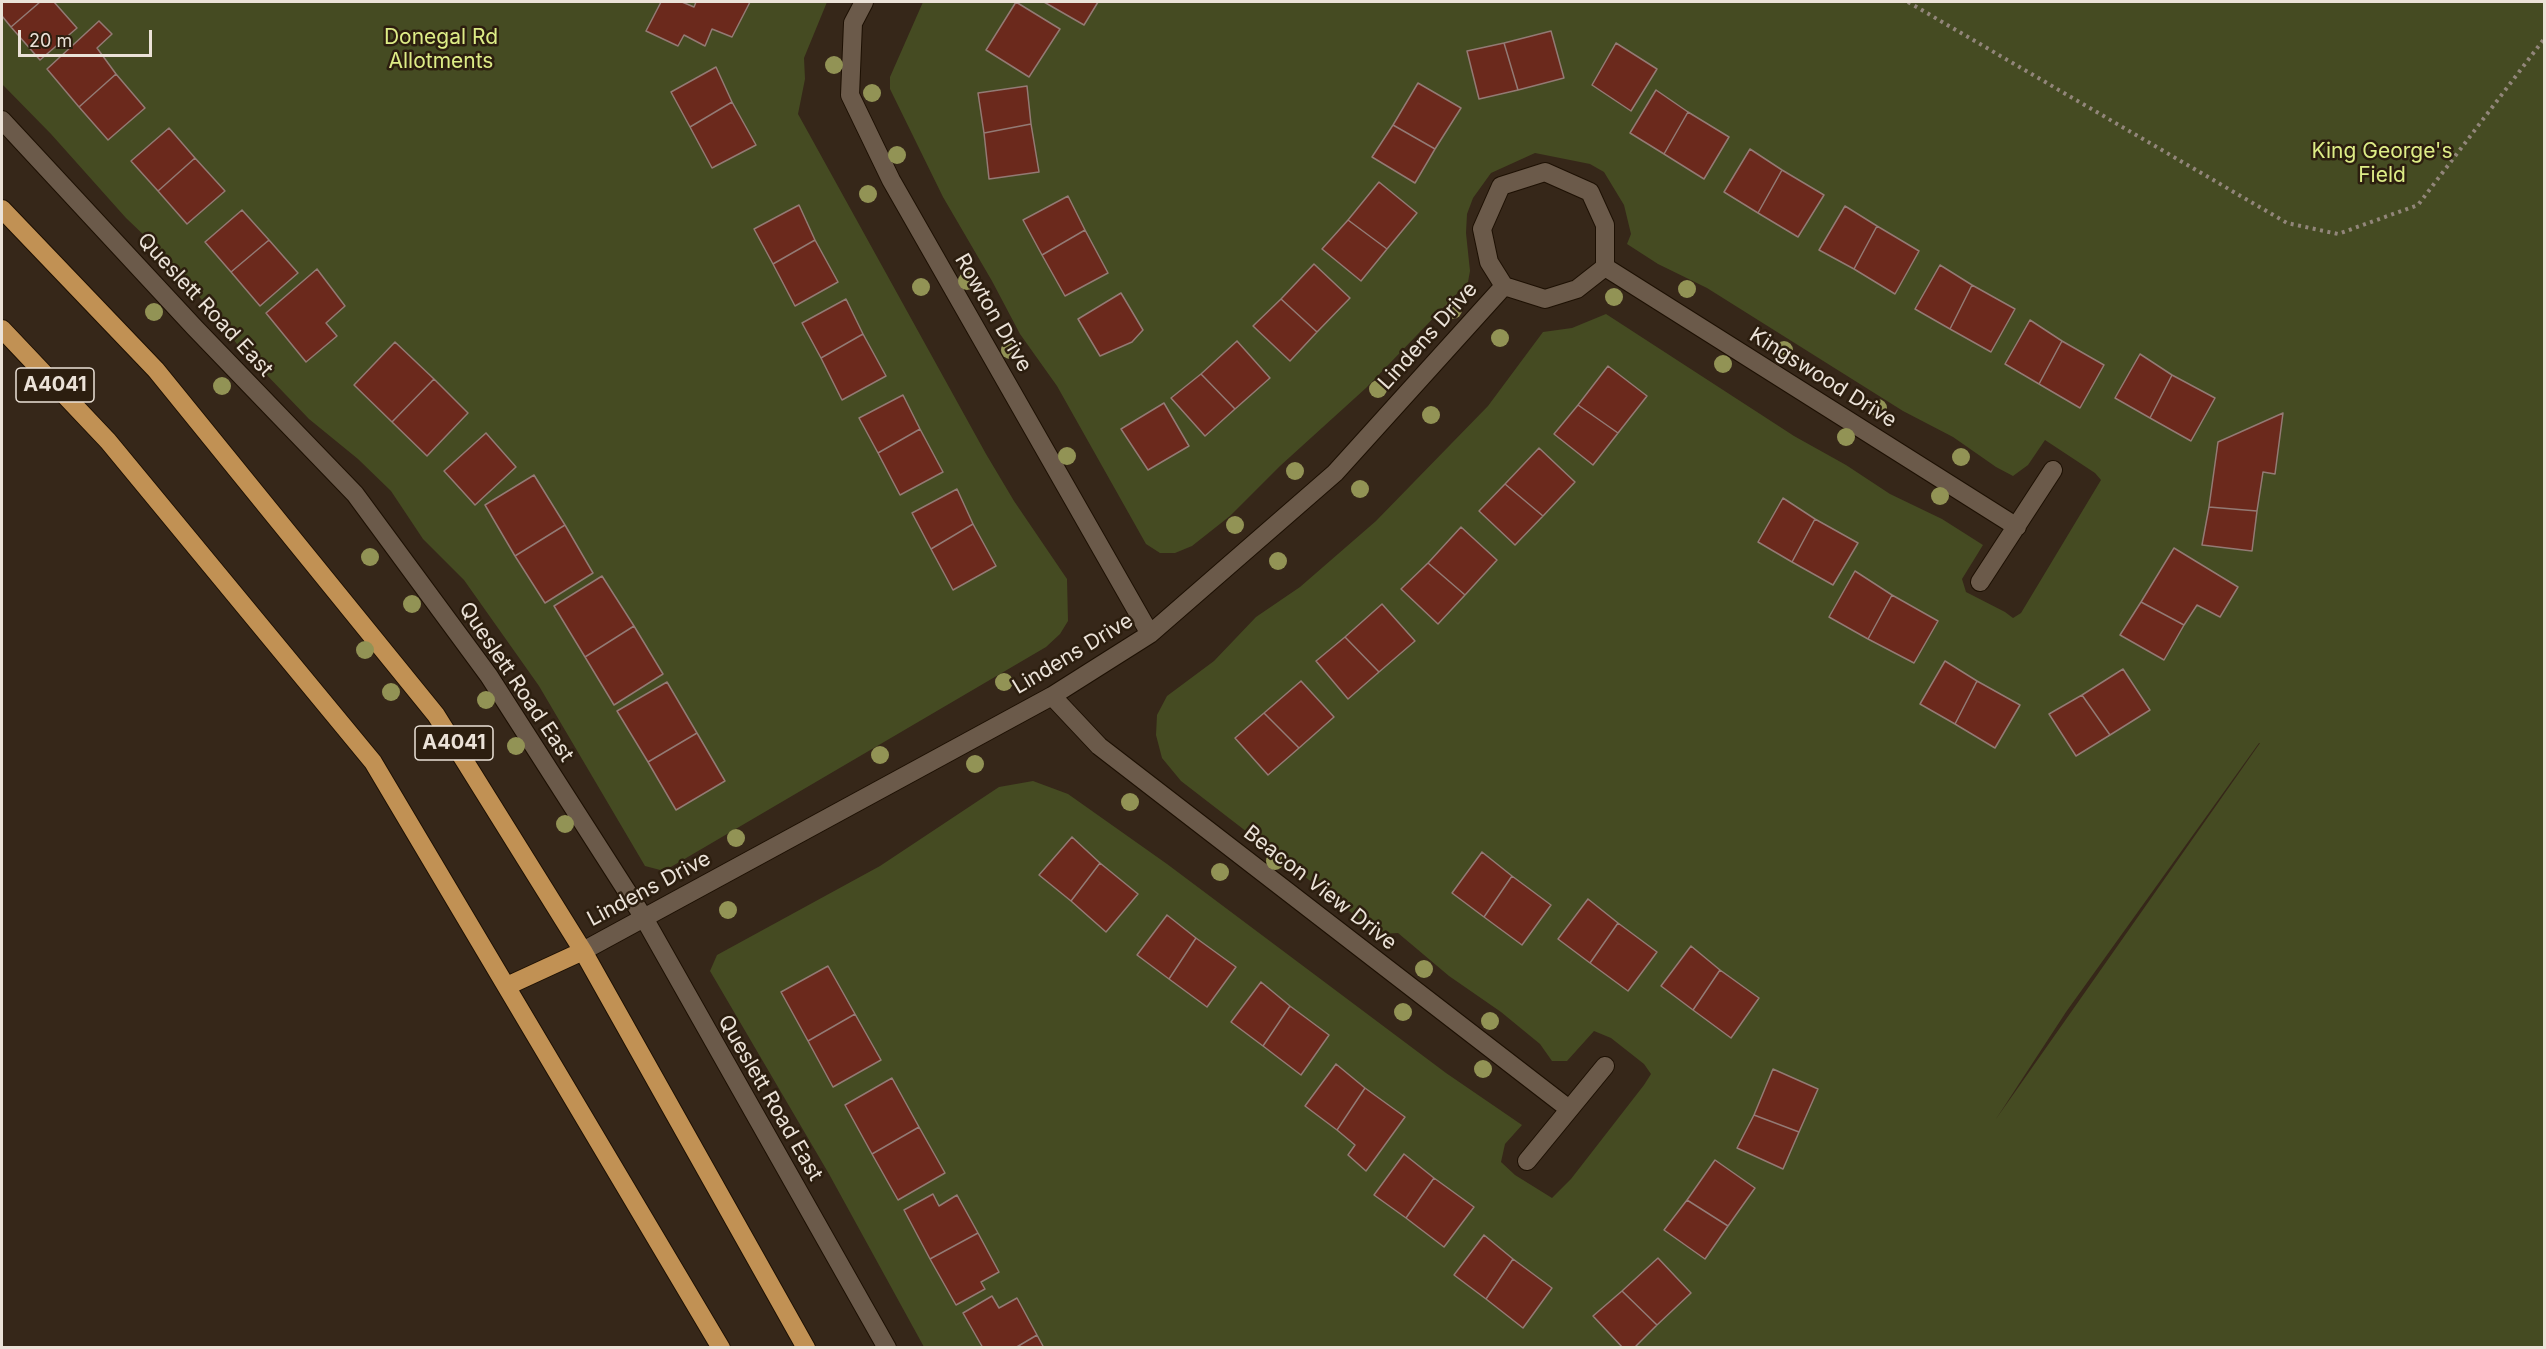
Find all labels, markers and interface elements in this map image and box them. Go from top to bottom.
scale bar [21,18,154,56]
park label: Donegal Rd Allotments [384,25,498,75]
text: 20 m [29,30,72,51]
park label: King George's Field [2312,139,2452,189]
street label: Queslett Road East [132,228,278,382]
street label: Rowton Drive [949,249,1037,377]
street label: Lindens Drive [1373,277,1483,395]
street label: Kingswood Drive [1745,323,1901,433]
road number: A4041 [16,368,94,402]
street label: Queslett Road East [453,597,579,767]
street label: Lindens Drive [1008,608,1138,700]
road number: A4041 [415,726,493,760]
street label: Beacon View Drive [1238,820,1402,956]
street label: Lindens Drive [583,846,715,932]
street label: Queslett Road East [712,1011,828,1185]

